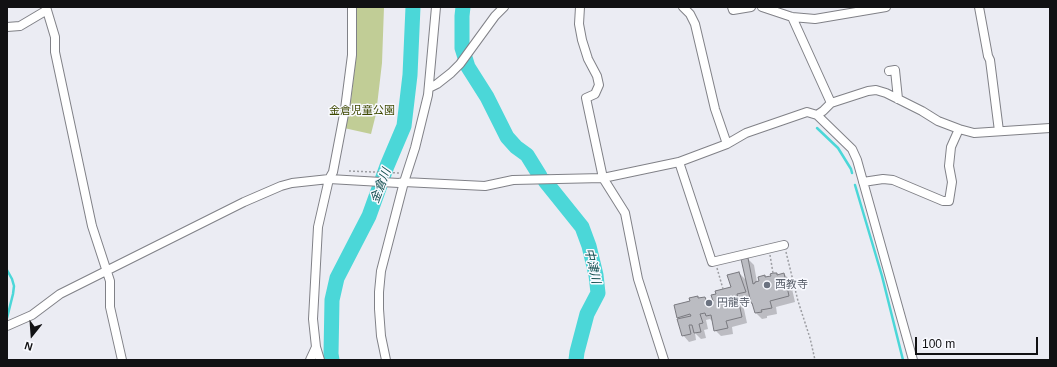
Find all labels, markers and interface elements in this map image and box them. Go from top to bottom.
park label: 金倉児童公園 [329,104,395,118]
water label: 金倉川 [368,167,394,205]
water label: 中津川 [581,247,603,285]
place label: 西教寺 [775,278,808,292]
marker: 西教寺 [762,280,772,290]
place label: 円龍寺 [717,296,750,310]
marker: 円龍寺 [704,298,714,308]
north arrow [12,315,52,355]
scale bar [917,329,1040,355]
text: 100 m [922,337,955,351]
text: N [23,340,34,353]

